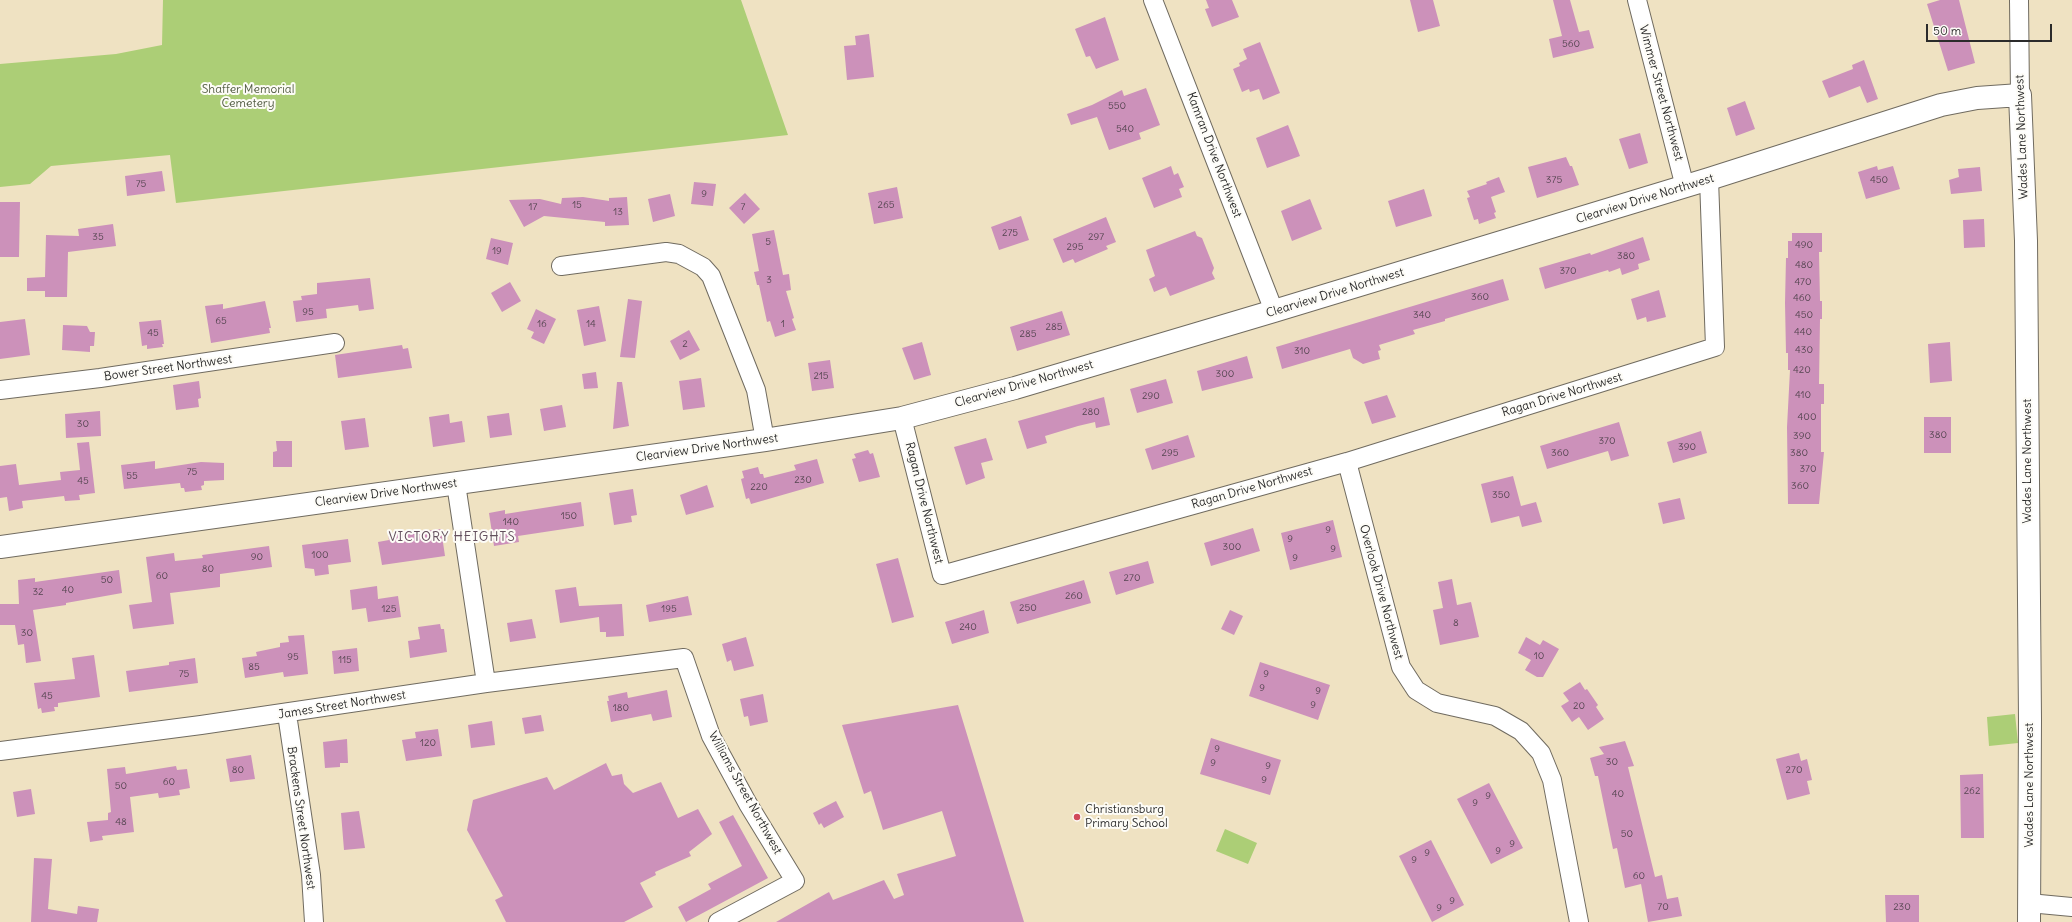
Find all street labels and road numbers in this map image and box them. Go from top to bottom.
street label: Wimmer Street Northwest [1636,24,1686,162]
street label: Wades Lane Northwest [2013,74,2031,200]
street label: Kamran Drive Northwest [1183,90,1245,220]
street label: Clearview Drive Northwest [1574,171,1716,227]
street label: Clearview Drive Northwest [1264,265,1406,321]
street label: Bower Street Northwest [103,352,233,384]
street label: Clearview Drive Northwest [953,357,1095,411]
street label: Ragan Drive Northwest [1500,370,1624,420]
street label: Wades Lane Northwest [2021,399,2035,523]
street label: Clearview Drive Northwest [635,431,779,465]
street label: Ragan Drive Northwest [902,441,946,565]
street label: Ragan Drive Northwest [1190,464,1314,512]
street label: Clearview Drive Northwest [314,476,458,510]
street label: Overlook Drive Northwest [1356,523,1406,661]
street label: James Street Northwest [277,688,407,722]
street label: Wades Lane Northwest [2023,723,2037,847]
street label: Williams Street Northwest [705,729,785,857]
street label: Brackens Street Northwest [284,746,318,890]

